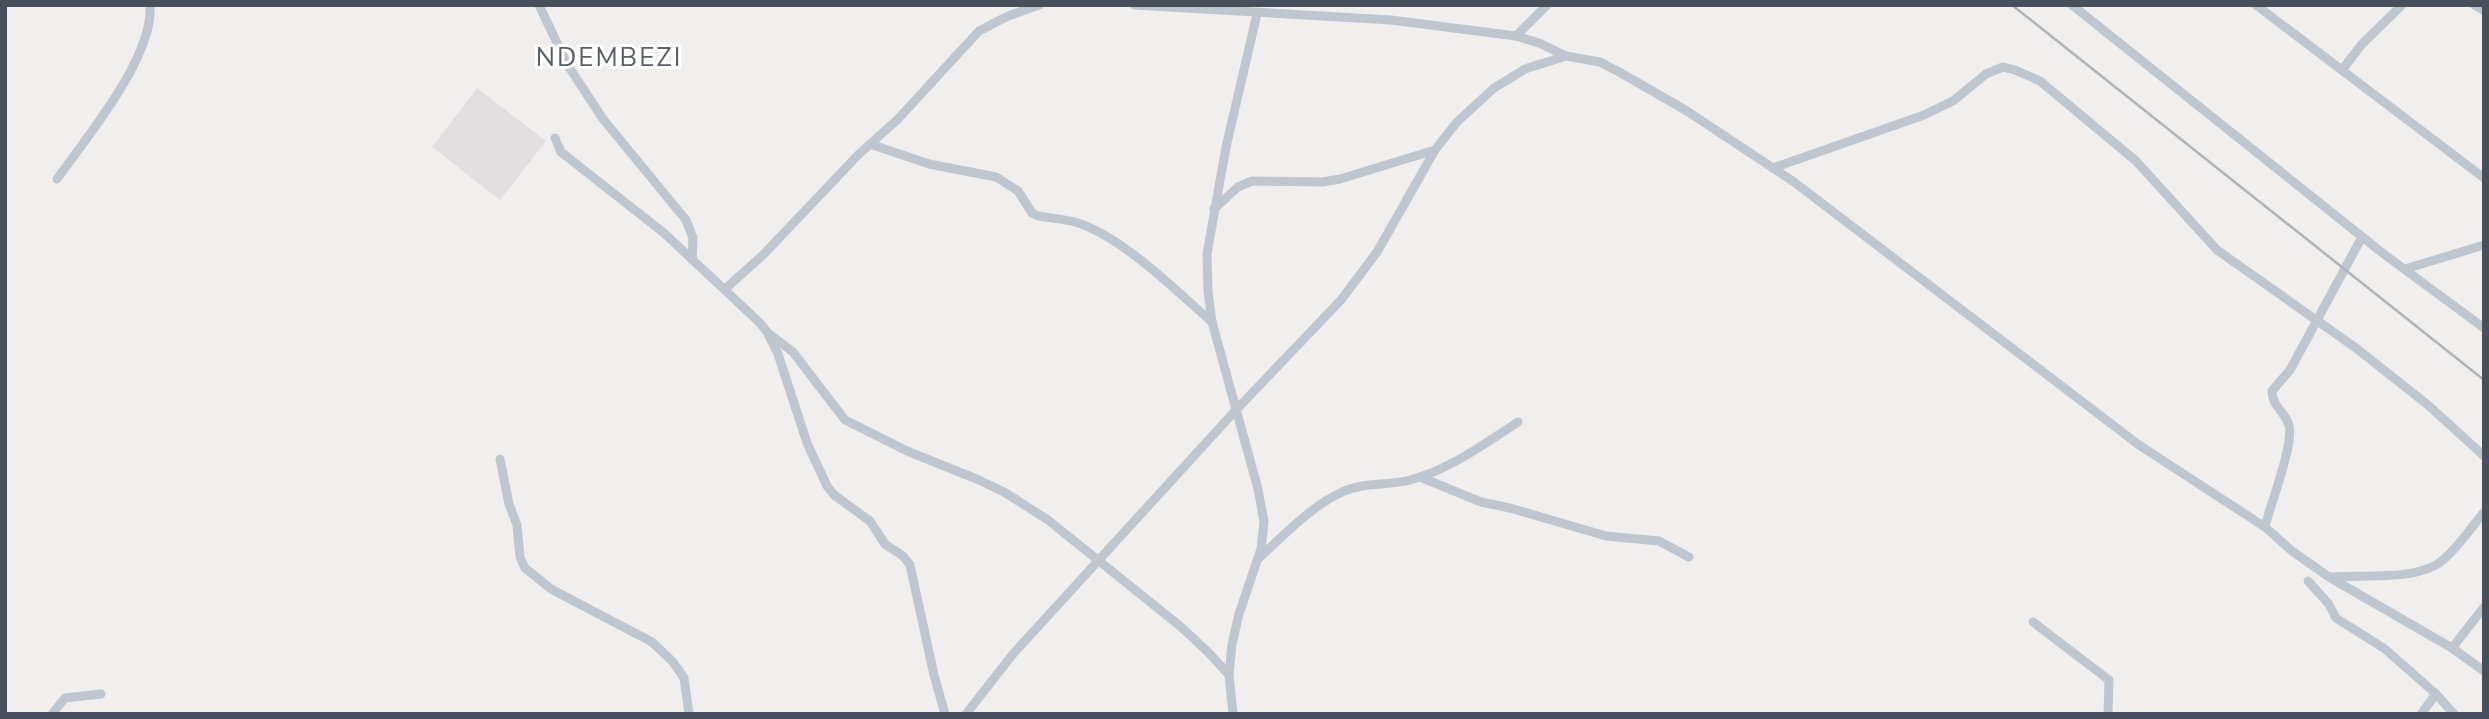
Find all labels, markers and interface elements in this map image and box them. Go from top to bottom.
district label: NDEMBEZI [536,40,682,75]

